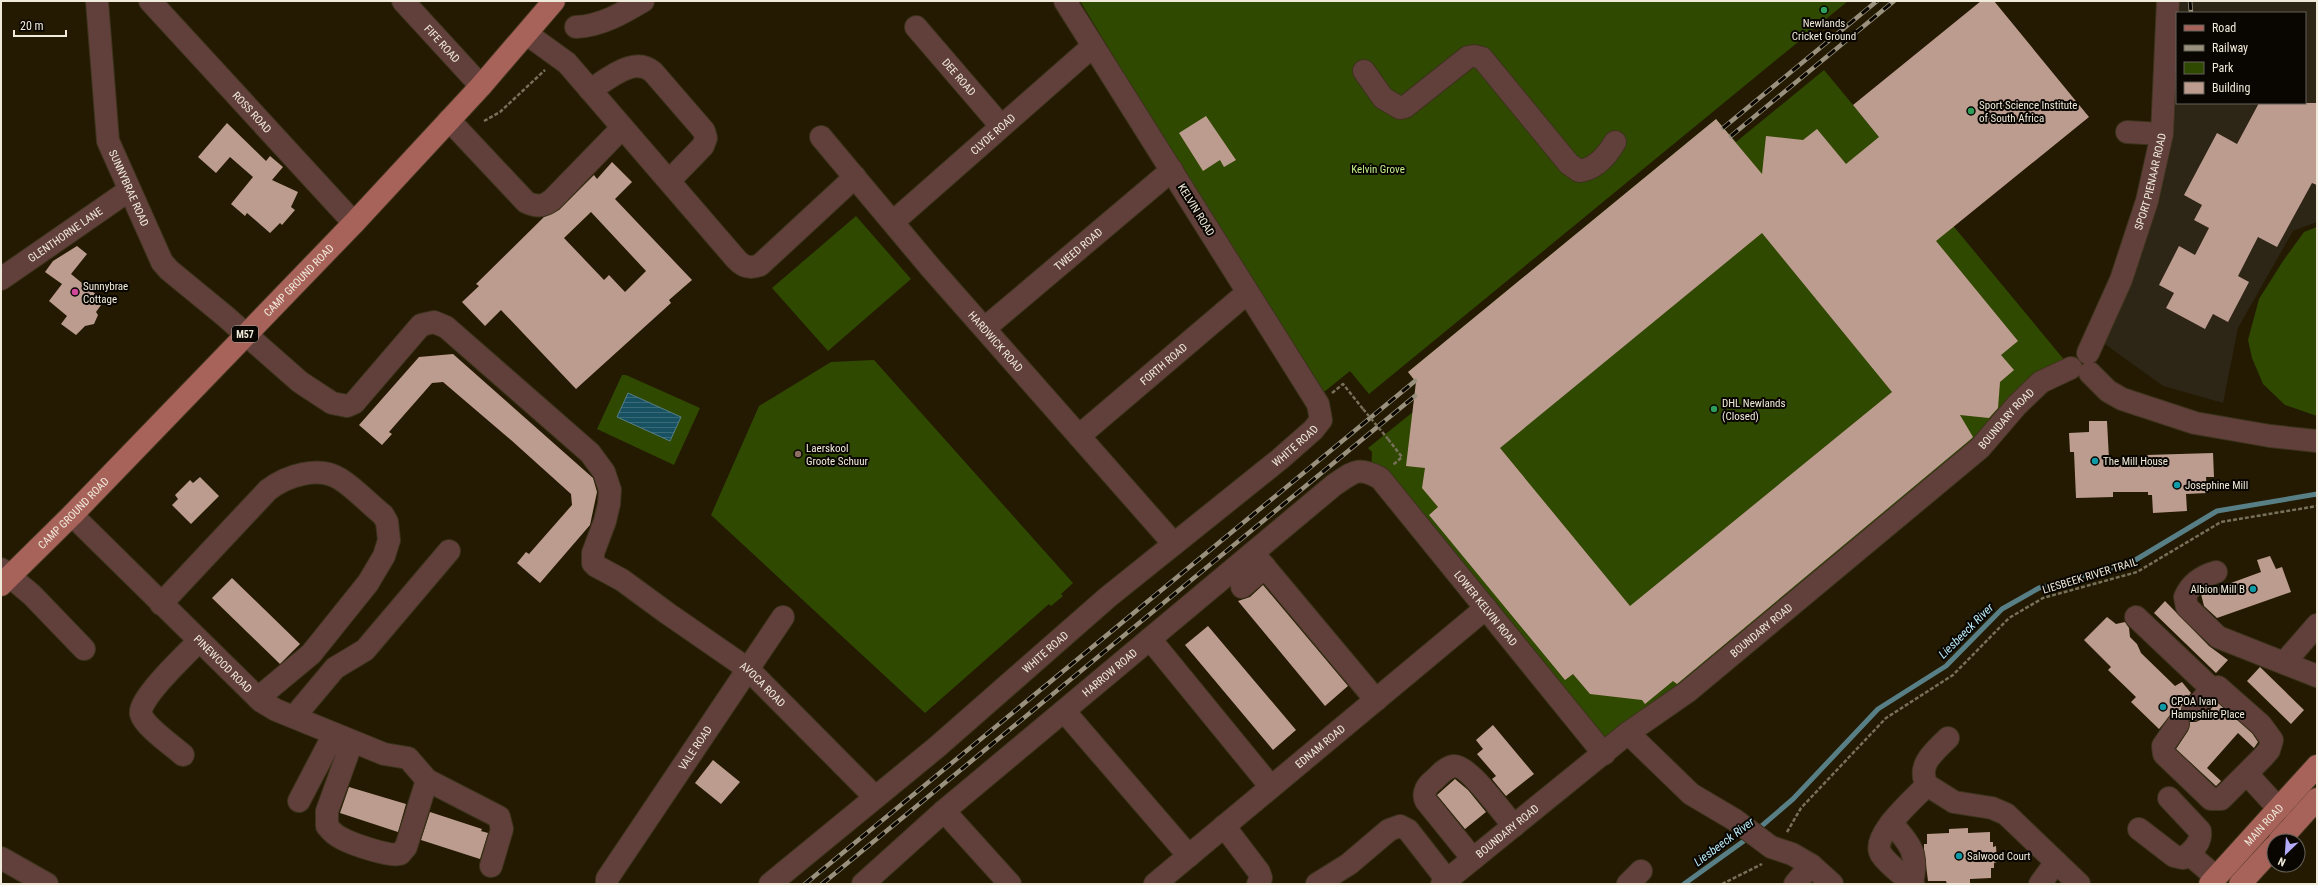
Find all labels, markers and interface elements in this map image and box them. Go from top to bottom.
marker: Newlands Cricket Ground [1819,5,1829,15]
scale bar [14,12,66,38]
legend [2176,12,2306,104]
place label: Newlands Cricket Ground [1792,17,1856,43]
text: 20 m [20,19,44,33]
text: Road [2212,21,2236,35]
street label: FIFE ROAD [422,22,463,65]
text: Railway [2212,41,2248,55]
street label: DEE ROAD [939,56,978,98]
text: Park [2212,61,2234,75]
text: Building [2212,81,2250,95]
street label: ROSS ROAD [230,89,274,136]
place label: Sport Science Institute of South Africa [1979,99,2077,125]
marker: Sport Science Institute of South Africa [1966,106,1976,116]
street label: CLYDE ROAD [968,111,1018,157]
street label: SPORT PIENAAR ROAD [2131,132,2168,231]
street label: SUNNYBRAE ROAD [106,148,152,228]
park label: Kelvin Grove [1351,163,1405,176]
street label: KELVIN ROAD [1175,182,1217,238]
street label: GLENTHORNE LANE [25,204,105,265]
street label: TWEED ROAD [1051,225,1105,273]
street label: CAMP GROUND ROAD [261,241,336,319]
place label: Sunnybrae Cottage [83,280,128,306]
marker: Sunnybrae Cottage [70,287,80,297]
street label: HARDWICK ROAD [966,309,1026,374]
road number: M57 [232,326,258,342]
street label: FORTH ROAD [1137,340,1190,388]
street label: BOUNDARY ROAD [1976,386,2037,452]
place label: DHL Newlands (Closed) [1722,397,1786,423]
marker: DHL Newlands (Closed) [1709,404,1719,414]
street label: WHITE ROAD [1269,423,1321,469]
place label: Laerskool Groote Schuur [806,442,868,468]
marker: Laerskool Groote Schuur [793,449,803,459]
place label: The Mill House [2103,455,2168,468]
marker: The Mill House [2090,456,2100,466]
street label: CAMP GROUND ROAD [35,475,111,551]
place label: Josephine Mill [2185,479,2248,492]
marker: Josephine Mill [2172,480,2182,490]
street label: LIESBEEK RIVER TRAIL [2041,555,2139,597]
street label: LOWER KELVIN ROAD [1451,568,1520,648]
place label: Albion Mill B [2190,583,2245,596]
marker: Albion Mill B [2248,584,2258,594]
water label: Liesbeeck River [1936,600,1997,661]
street label: BOUNDARY ROAD [1727,601,1795,660]
street label: WHITE ROAD [1020,629,1071,676]
street label: PINEWOOD ROAD [191,632,255,695]
street label: HARROW ROAD [1080,646,1140,699]
street label: AVOCA ROAD [737,659,788,709]
place label: CPOA Ivan Hampshire Place [2171,695,2245,721]
marker: CPOA Ivan Hampshire Place [2158,702,2168,712]
street label: EDNAM ROAD [1293,722,1348,771]
street label: VALE ROAD [676,723,715,772]
street label: MAIN ROAD [2242,801,2286,848]
street label: BOUNDARY ROAD [1473,802,1541,860]
water label: Liesbeeck River [1691,815,1757,869]
north arrow [2266,833,2306,873]
place label: Salwood Court [1967,850,2031,863]
marker: Salwood Court [1954,851,1964,861]
text: N [2276,854,2288,869]

